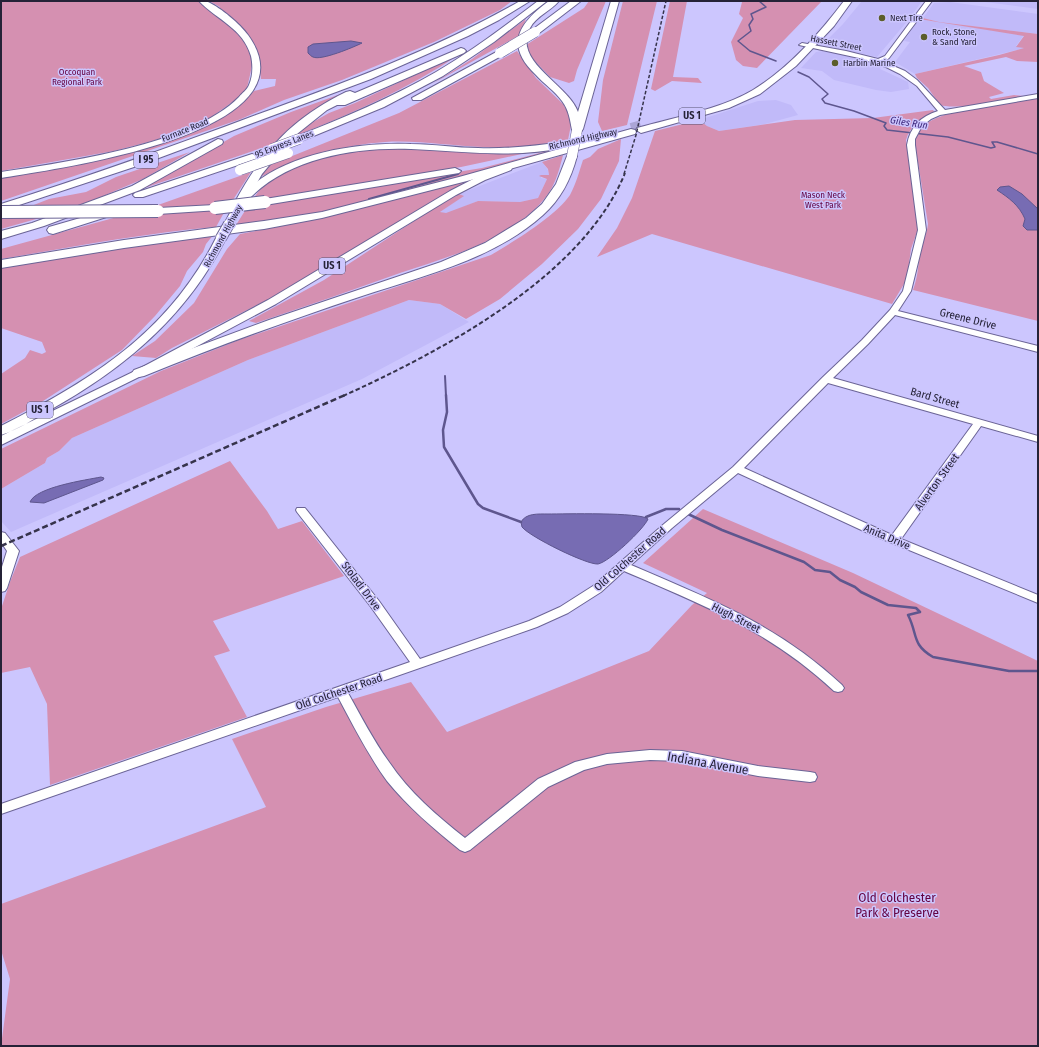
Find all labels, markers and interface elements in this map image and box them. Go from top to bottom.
marker: Next Tire [877,13,887,23]
place label: Next Tire [890,13,923,23]
place label: Rock, Stone, & Sand Yard [932,27,977,47]
marker: Rock, Stone, & Sand Yard [919,32,929,42]
street label: Hassett Street [810,33,863,53]
marker: Harbin Marine [830,58,840,68]
place label: Harbin Marine [843,58,896,68]
park label: Occoquan Regional Park [52,67,103,87]
road number: US 1 [679,108,705,124]
water label: Giles Run [889,114,929,132]
street label: Furnace Road [160,116,210,144]
street label: Richmond Highway [548,126,618,152]
street label: 95 Express Lanes [253,128,315,160]
road number: I 95 [134,152,158,168]
park label: Mason Neck West Park [801,190,846,210]
street label: Richmond Highway [202,203,244,269]
road number: US 1 [319,258,345,274]
street label: Greene Drive [938,306,998,332]
street label: Bard Street [909,385,961,411]
road number: US 1 [27,402,53,418]
street label: Alverton Street [912,451,962,513]
street label: Anita Drive [862,521,912,553]
street label: Old Colchester Road [591,524,669,594]
street label: Stoladi Drive [339,559,383,613]
street label: Hugh Street [709,600,763,636]
street label: Old Colchester Road [294,671,384,713]
street label: Indiana Avenue [666,748,750,778]
park label: Old Colchester Park & Preserve [855,890,939,920]

